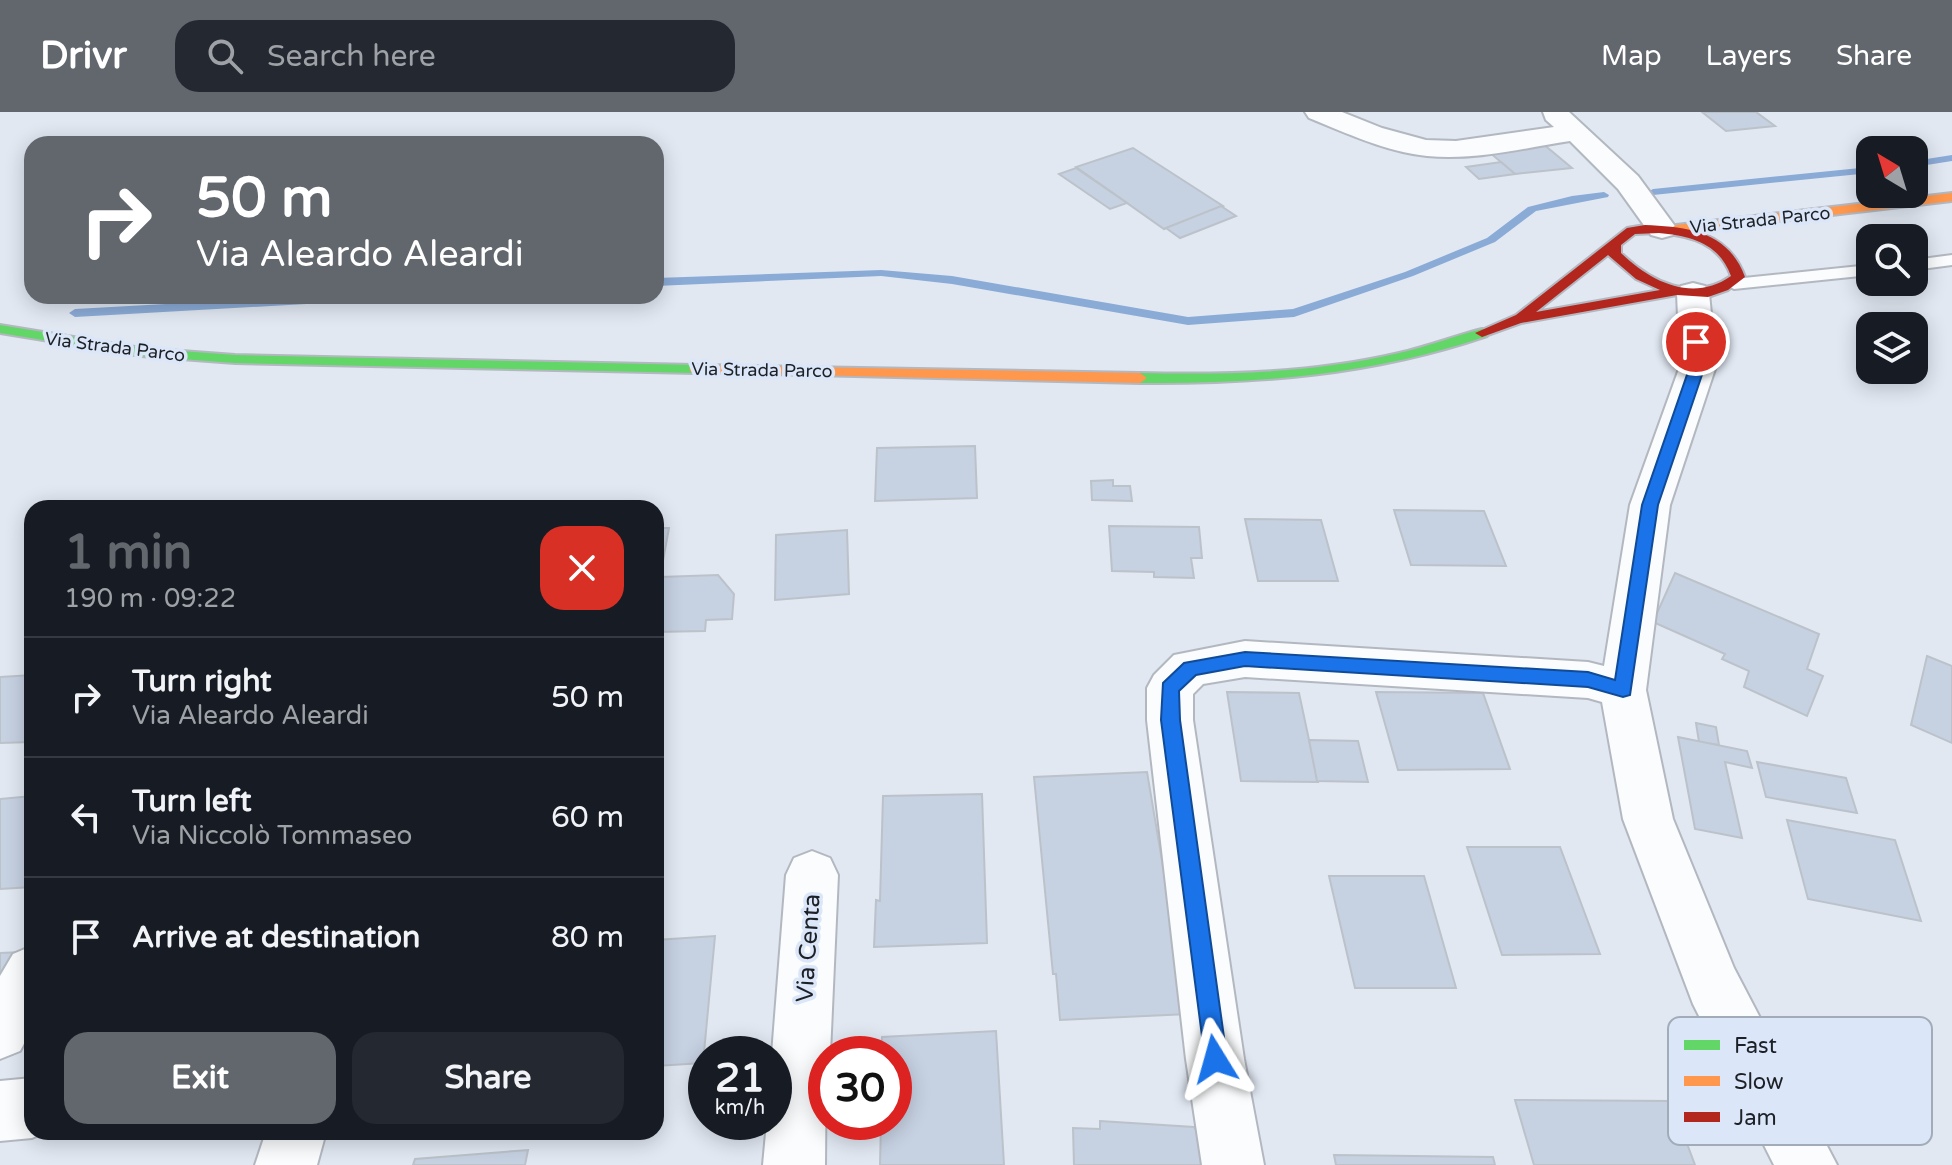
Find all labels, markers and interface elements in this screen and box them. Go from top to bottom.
search box [175,20,735,92]
text: Drivr [40,33,127,79]
icon: search [203,34,247,78]
text: Search here [267,38,436,75]
text: Map [1601,39,1662,73]
text: Layers [1706,39,1792,73]
text: Share [1836,39,1912,73]
north arrow [1856,136,1928,208]
map controls [1856,136,1928,384]
text: 50 m [196,165,332,232]
icon: right [64,168,168,272]
street label: Via Strada Parco [1689,202,1831,238]
button: search [1856,224,1928,296]
text: Via Aleardo Aleardi [196,233,524,276]
pin [1662,308,1730,376]
button: layers [1856,312,1928,384]
icon: arrive [1674,320,1718,364]
street label: Via Strada Parco [44,327,186,367]
street label: Via Strada Parco [691,358,833,382]
text: 1 min [64,524,192,582]
button: close [540,526,624,610]
text: 190 m · 09:22 [64,583,236,614]
text: Turn right [132,663,272,700]
icon: right [64,675,108,719]
text: 50 m [551,679,624,716]
text: Via Aleardo Aleardi [132,700,369,731]
text: Turn left [132,783,251,820]
icon: left [64,795,108,839]
text: 60 m [551,799,624,836]
text: Via Niccolò Tommaseo [132,820,412,851]
street label: Via Centa [790,893,827,1003]
icon: arrive [64,915,108,959]
text: Arrive at destination [132,919,420,956]
text: 80 m [551,919,624,956]
position arrow [1173,1017,1257,1101]
legend [1668,1017,1932,1145]
button: Exit [64,1032,336,1124]
button: Share [352,1032,624,1124]
text: Fast [1734,1033,1777,1059]
speed limit sign: 30 [808,1036,912,1140]
text: 21 [715,1054,765,1102]
text: Slow [1734,1069,1784,1095]
text: km/h [715,1096,765,1120]
text: Jam [1734,1105,1777,1131]

